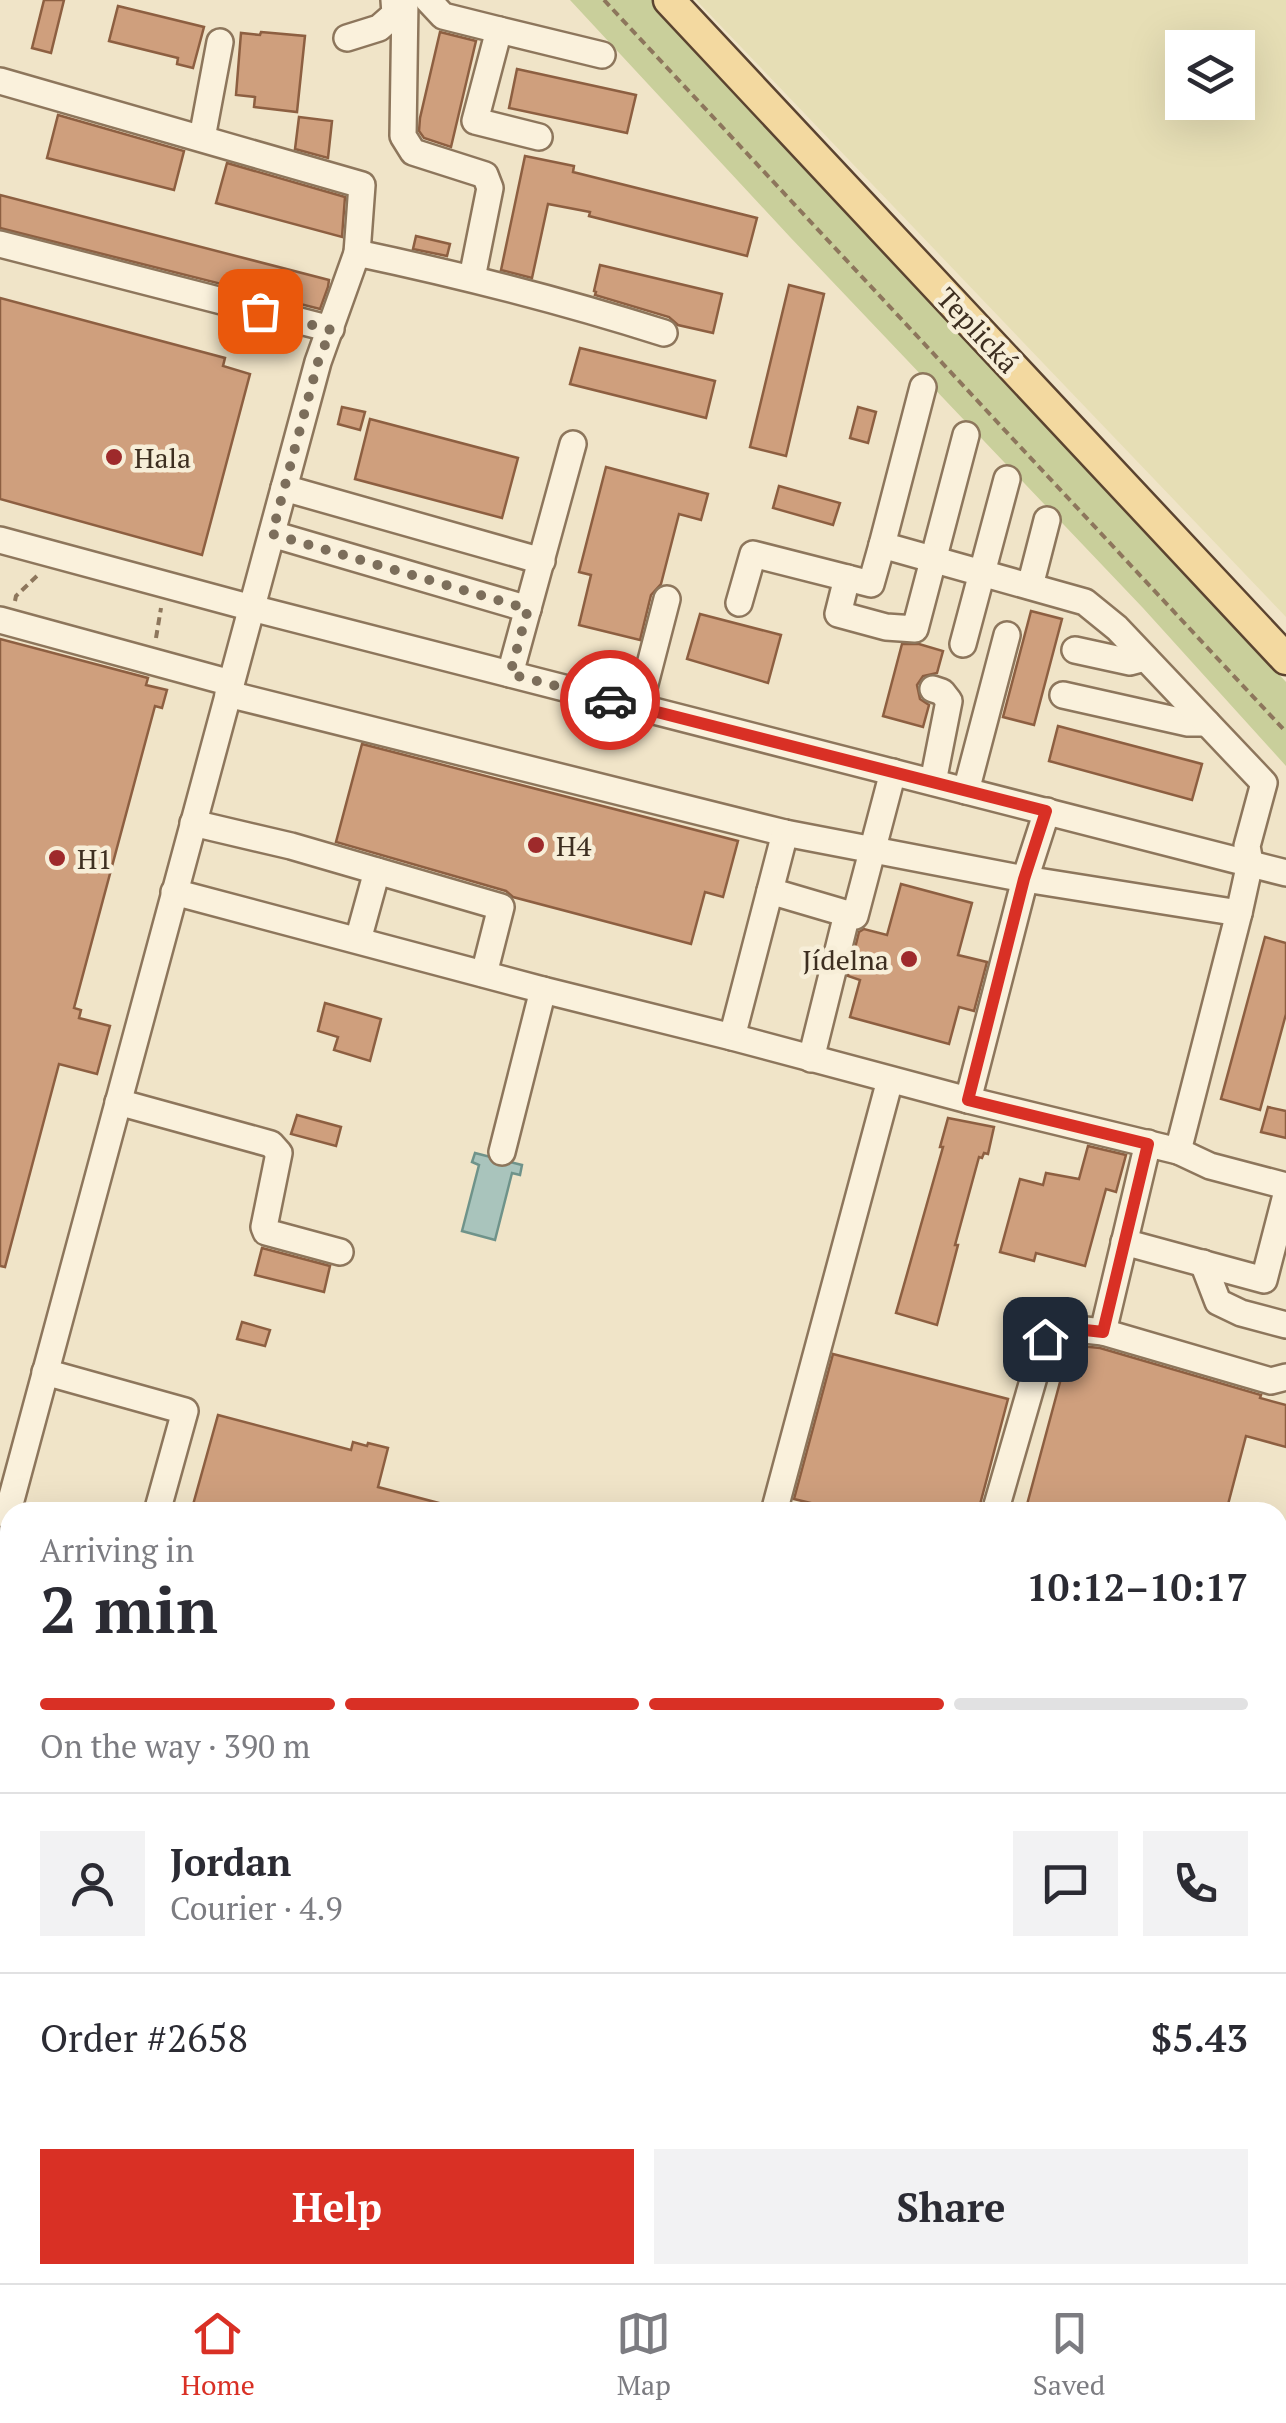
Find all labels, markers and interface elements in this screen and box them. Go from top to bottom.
map controls [1165,30,1255,120]
button: layers [1165,30,1255,120]
pin [218,269,303,354]
street label: Teplická [929,279,1027,381]
icon: bag [233,284,288,339]
place label: Hala [134,439,191,476]
marker: Hala [103,446,125,468]
courier [560,650,660,750]
icon: car [583,673,638,728]
place label: H4 [556,827,591,864]
marker: H4 [525,834,547,856]
place label: H1 [77,840,112,877]
marker: H1 [46,847,68,869]
place label: Jídelna [802,941,889,978]
marker: Jídelna [898,948,920,970]
pin [1003,1297,1088,1382]
icon: home [1018,1312,1073,1367]
text: Arriving in [40,1529,194,1571]
text: 10:12–10:17 [1026,1562,1248,1612]
text: 2 min [40,1565,218,1652]
text: On the way · 390 m [40,1725,310,1767]
button: person [40,1831,145,1936]
button: chat [1013,1831,1118,1936]
button: phone [1143,1831,1248,1936]
text: Jordan [170,1837,291,1887]
text: Courier · 4.9 [170,1887,342,1929]
text: Order #2658 [40,2013,248,2063]
text: $5.43 [1151,2013,1248,2063]
button: Help [40,2149,634,2264]
button: Share [654,2149,1248,2264]
tab: Home [181,2306,255,2403]
tab: Map [616,2306,671,2403]
tab: Saved [1033,2306,1105,2403]

